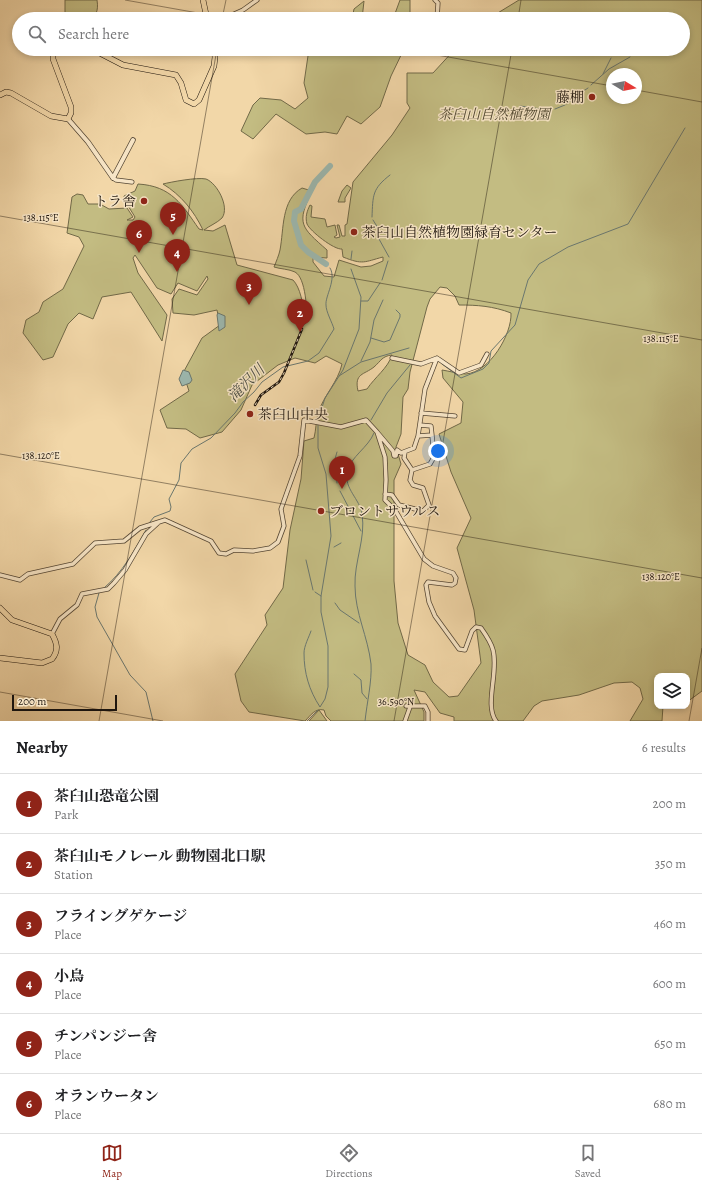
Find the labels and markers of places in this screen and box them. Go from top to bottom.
place label: 藤棚 [556,88,584,107]
marker: 藤棚 [587,92,597,102]
place label: トラ舎 [94,192,136,211]
marker: トラ舎 [139,196,149,206]
pin: 5 [160,202,186,235]
pin: 6 [126,220,152,253]
place label: 茶臼山自然植物園緑育センター [362,223,557,242]
marker: 茶臼山自然植物園緑育センター [349,227,359,237]
pin: 4 [164,239,190,272]
pin: 3 [236,272,262,305]
pin: 2 [287,299,313,332]
place label: 茶臼山中央 [258,405,328,424]
marker: 茶臼山中央 [245,409,255,419]
pin: 1 [329,456,355,489]
place label: ブロントサウルス [329,502,440,521]
marker: ブロントサウルス [316,506,326,516]

